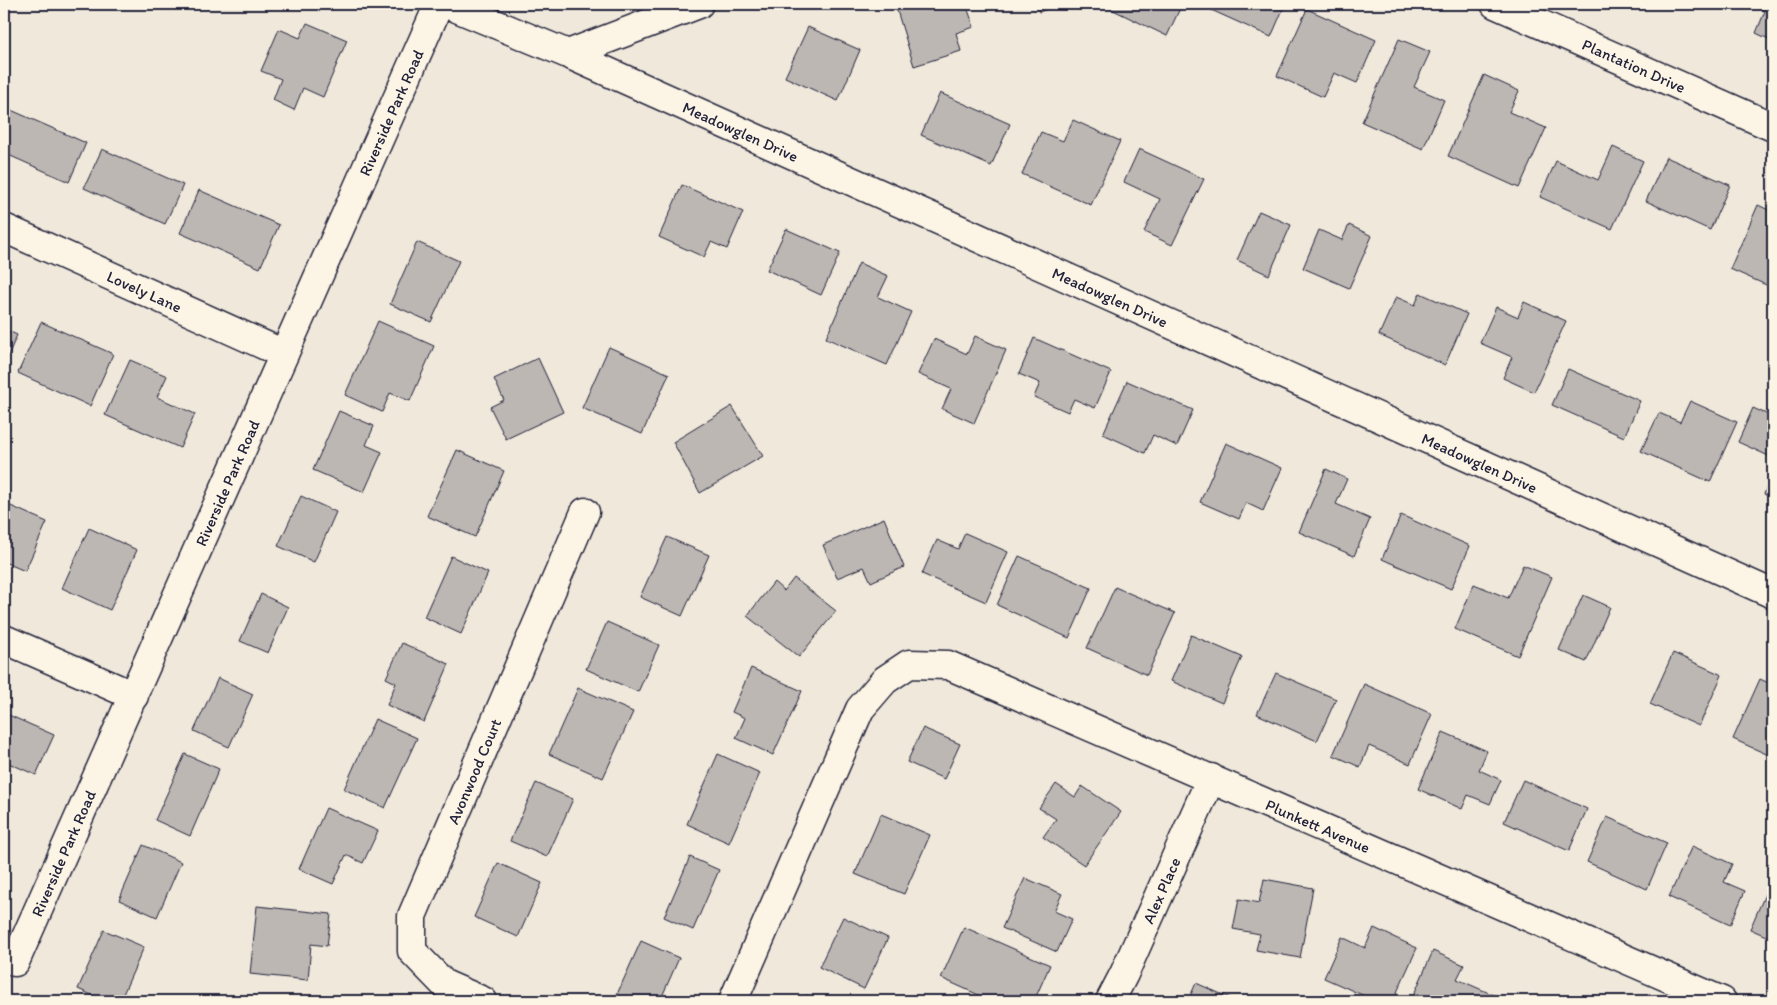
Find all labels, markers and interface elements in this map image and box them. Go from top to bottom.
street label: Plantation Drive [1579,35,1689,97]
street label: Riverside Park Road [355,46,428,179]
street label: Meadowglen Drive [680,98,801,166]
street label: Meadowglen Drive [1049,263,1171,332]
street label: Lovely Lane [104,267,185,317]
street label: Riverside Park Road [191,417,264,549]
street label: Meadowglen Drive [1419,429,1541,497]
street label: Avonwood Court [443,716,505,827]
street label: Riverside Park Road [27,787,100,920]
street label: Plunkett Avenue [1263,795,1373,857]
street label: Alex Place [1139,854,1185,927]

